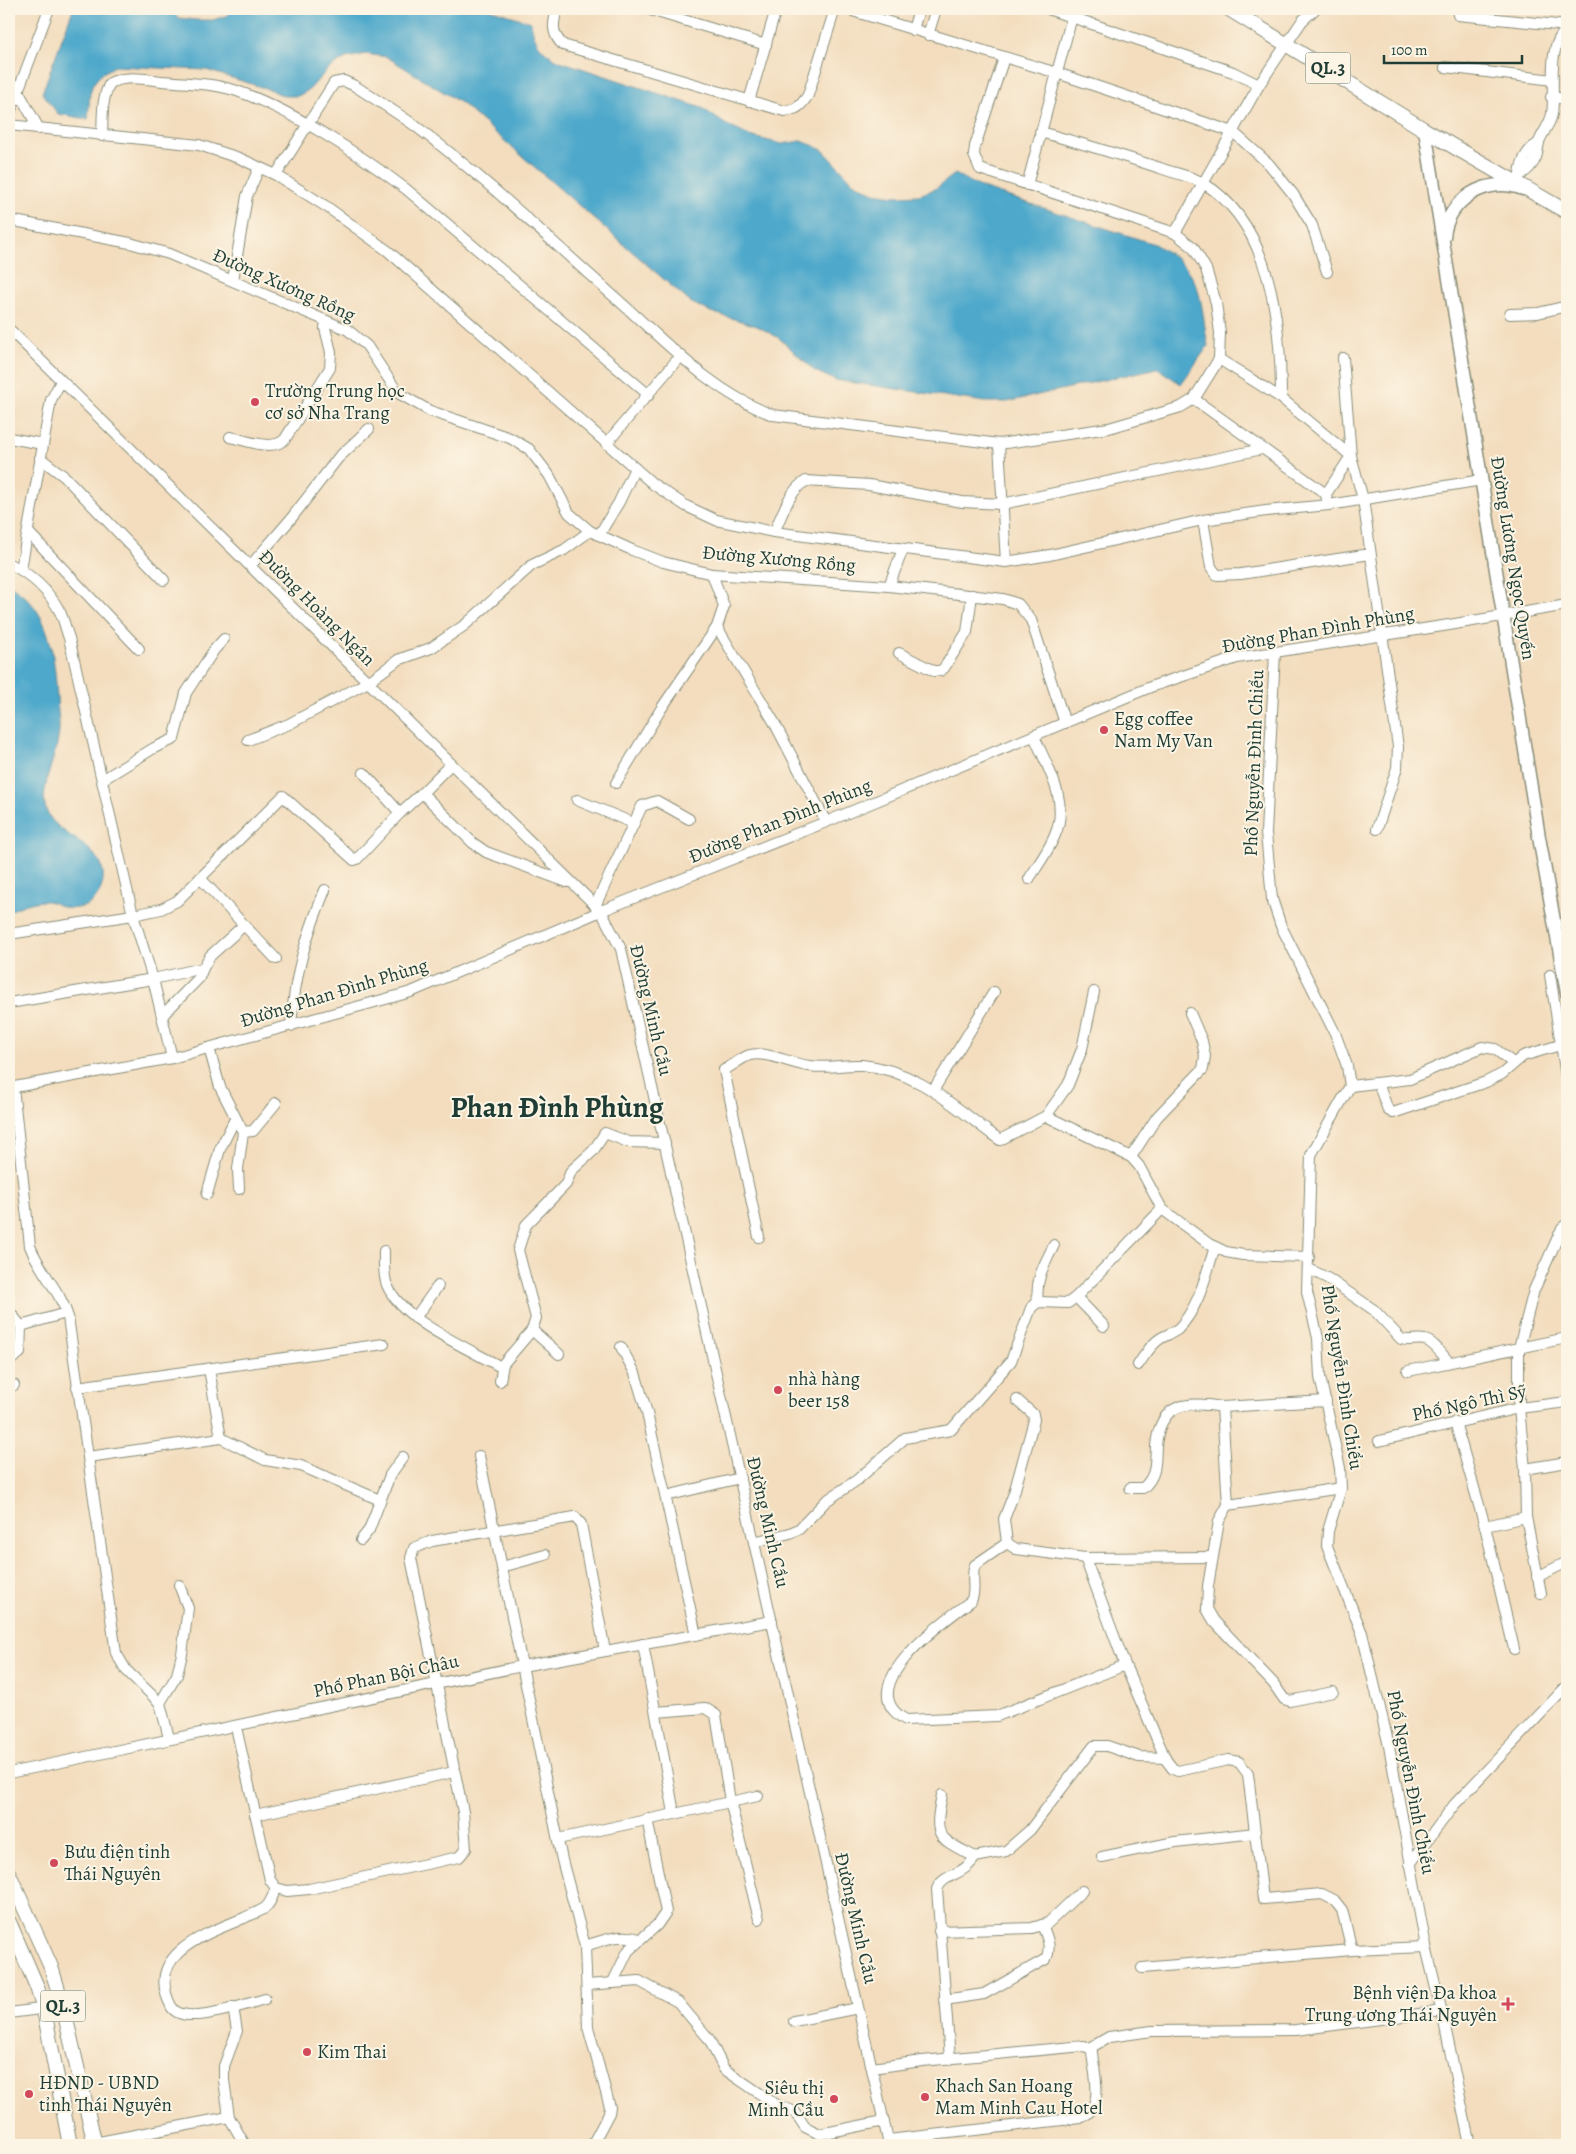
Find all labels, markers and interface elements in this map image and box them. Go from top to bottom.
scale bar [1384,32,1521,64]
text: 100 m [1391,40,1428,60]
road number: QL.3 [1306,52,1350,84]
street label: Đường Xương Rồng [208,242,360,328]
place label: Trường Trung học cơ sở Nha Trang [265,378,405,426]
marker: Trường Trung học cơ sở Nha Trang [249,396,261,408]
street label: Đường Lương Ngọc Quyến [1484,454,1542,662]
street label: Đường Xương Rồng [701,539,857,579]
street label: Đường Hoàng Ngân [253,544,381,672]
street label: Đường Phan Đình Phùng [1220,600,1417,660]
street label: Phố Nguyễn Đình Chiểu [1238,668,1270,857]
place label: Egg coffee Nam My Van [1114,706,1213,754]
marker: Egg coffee Nam My Van [1098,724,1110,736]
street label: Đường Phan Đình Phùng [685,772,876,870]
street label: Đường Minh Cầu [623,942,679,1079]
street label: Đường Phan Đình Phùng [237,952,432,1034]
district label: Phan Đình Phùng [450,1088,664,1127]
street label: Phố Nguyễn Đình Chiểu [1315,1283,1370,1472]
place label: nhà hàng beer 158 [788,1366,861,1414]
street label: Phố Ngô Thì Sỹ [1410,1378,1529,1428]
marker: nhà hàng beer 158 [772,1384,784,1396]
street label: Đường Minh Cầu [740,1454,796,1591]
street label: Phố Phan Bội Châu [311,1648,462,1704]
street label: Phố Nguyễn Đình Chiểu [1380,1688,1442,1877]
place label: Bưu điện tỉnh Thái Nguyên [64,1839,170,1887]
street label: Đường Minh Cầu [828,1850,884,1987]
marker: Bưu điện tỉnh Thái Nguyên [48,1857,60,1869]
place label: Bệnh viện Đa khoa Trung ương Thái Nguyên [1305,1980,1497,2028]
road number: QL.3 [40,1990,86,2022]
marker: Bệnh viện Đa khoa Trung ương Thái Nguyên [1501,1997,1515,2011]
place label: Kim Thai [317,2039,387,2065]
marker: Kim Thai [301,2046,313,2058]
place label: HĐND - UBND tỉnh Thái Nguyên [39,2070,172,2118]
place label: Khach San Hoang Mam Minh Cau Hotel [935,2073,1103,2121]
place label: Siêu thị Minh Cầu [747,2075,825,2123]
marker: HĐND - UBND tỉnh Thái Nguyên [23,2088,35,2100]
marker: Khach San Hoang Mam Minh Cau Hotel [919,2091,931,2103]
marker: Siêu thị Minh Cầu [828,2093,840,2105]

